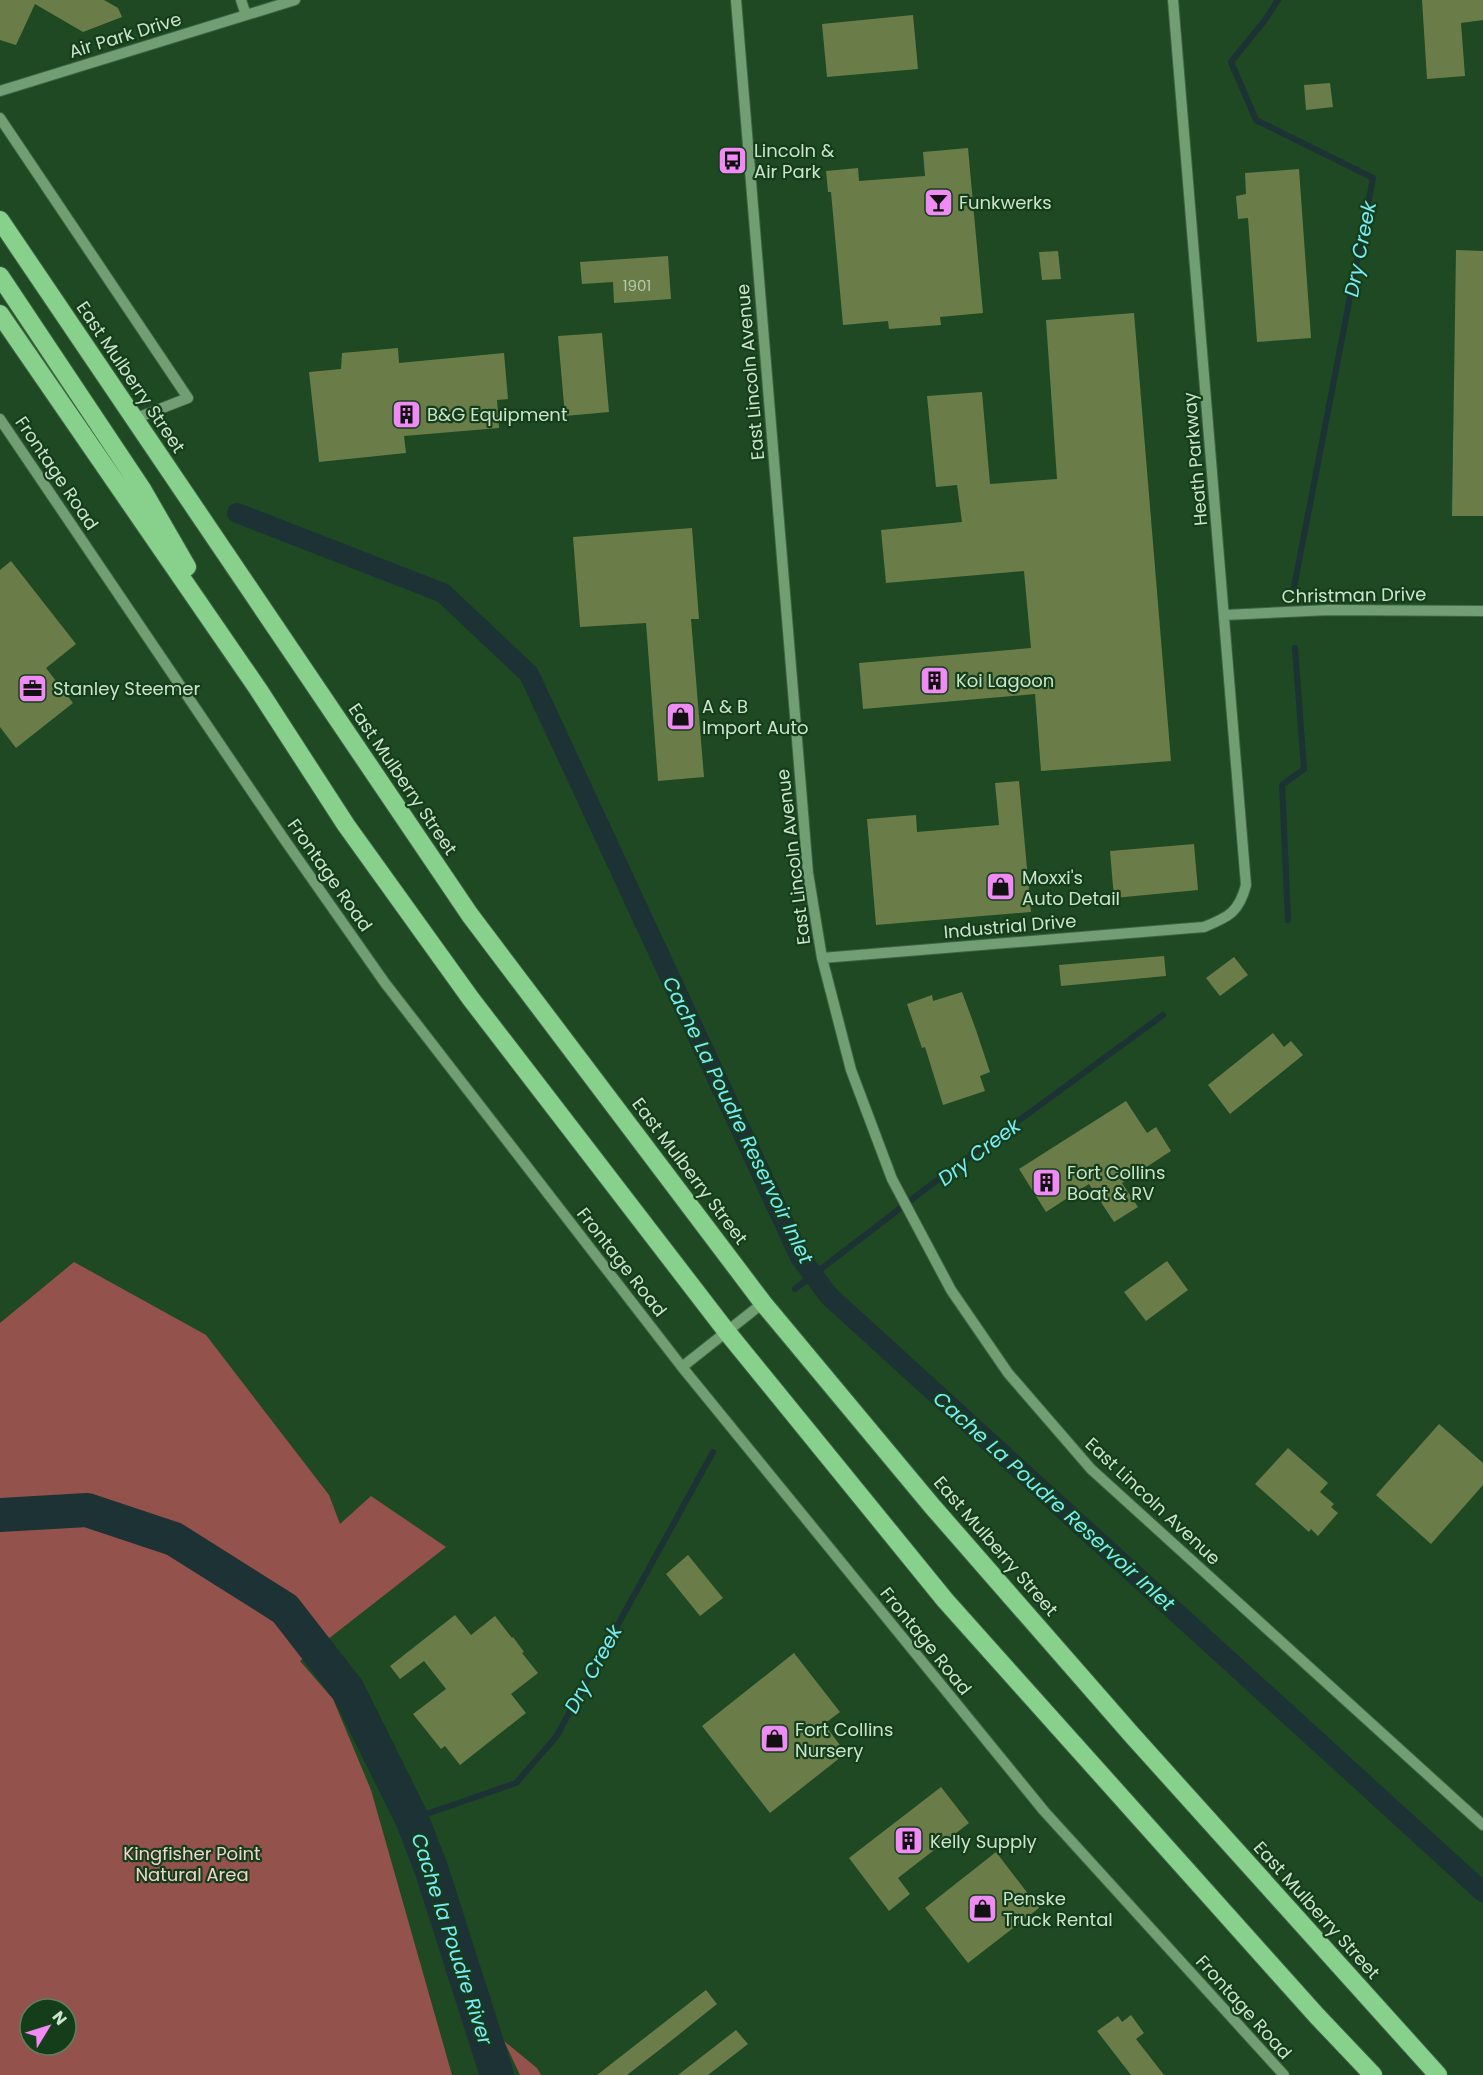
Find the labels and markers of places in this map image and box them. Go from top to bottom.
place label: Lincoln & Air Park [754,138,835,184]
bus stop icon: Lincoln & Air Park [717,144,749,176]
bar icon: Funkwerks [922,186,954,218]
place label: Funkwerks [959,190,1052,215]
building icon: B&G Equipment [390,398,422,430]
place label: B&G Equipment [427,402,567,427]
building icon: Koi Lagoon [919,664,951,696]
place label: Koi Lagoon [956,668,1054,693]
office icon: Stanley Steemer [16,672,48,704]
place label: Stanley Steemer [53,676,200,701]
place label: A & B Import Auto [702,694,808,740]
shop icon: A & B Import Auto [665,700,697,732]
place label: Moxxi's Auto Detail [1022,865,1120,911]
shop icon: Moxxi's Auto Detail [985,871,1017,903]
place label: Fort Collins Boat & RV [1067,1160,1165,1206]
building icon: Fort Collins Boat & RV [1030,1166,1062,1198]
place label: Fort Collins Nursery [795,1717,893,1763]
shop icon: Fort Collins Nursery [758,1723,790,1755]
building icon: Kelly Supply [893,1825,925,1857]
place label: Kelly Supply [930,1829,1037,1854]
place label: Penske Truck Rental [1003,1886,1113,1932]
shop icon: Penske Truck Rental [966,1892,998,1924]

